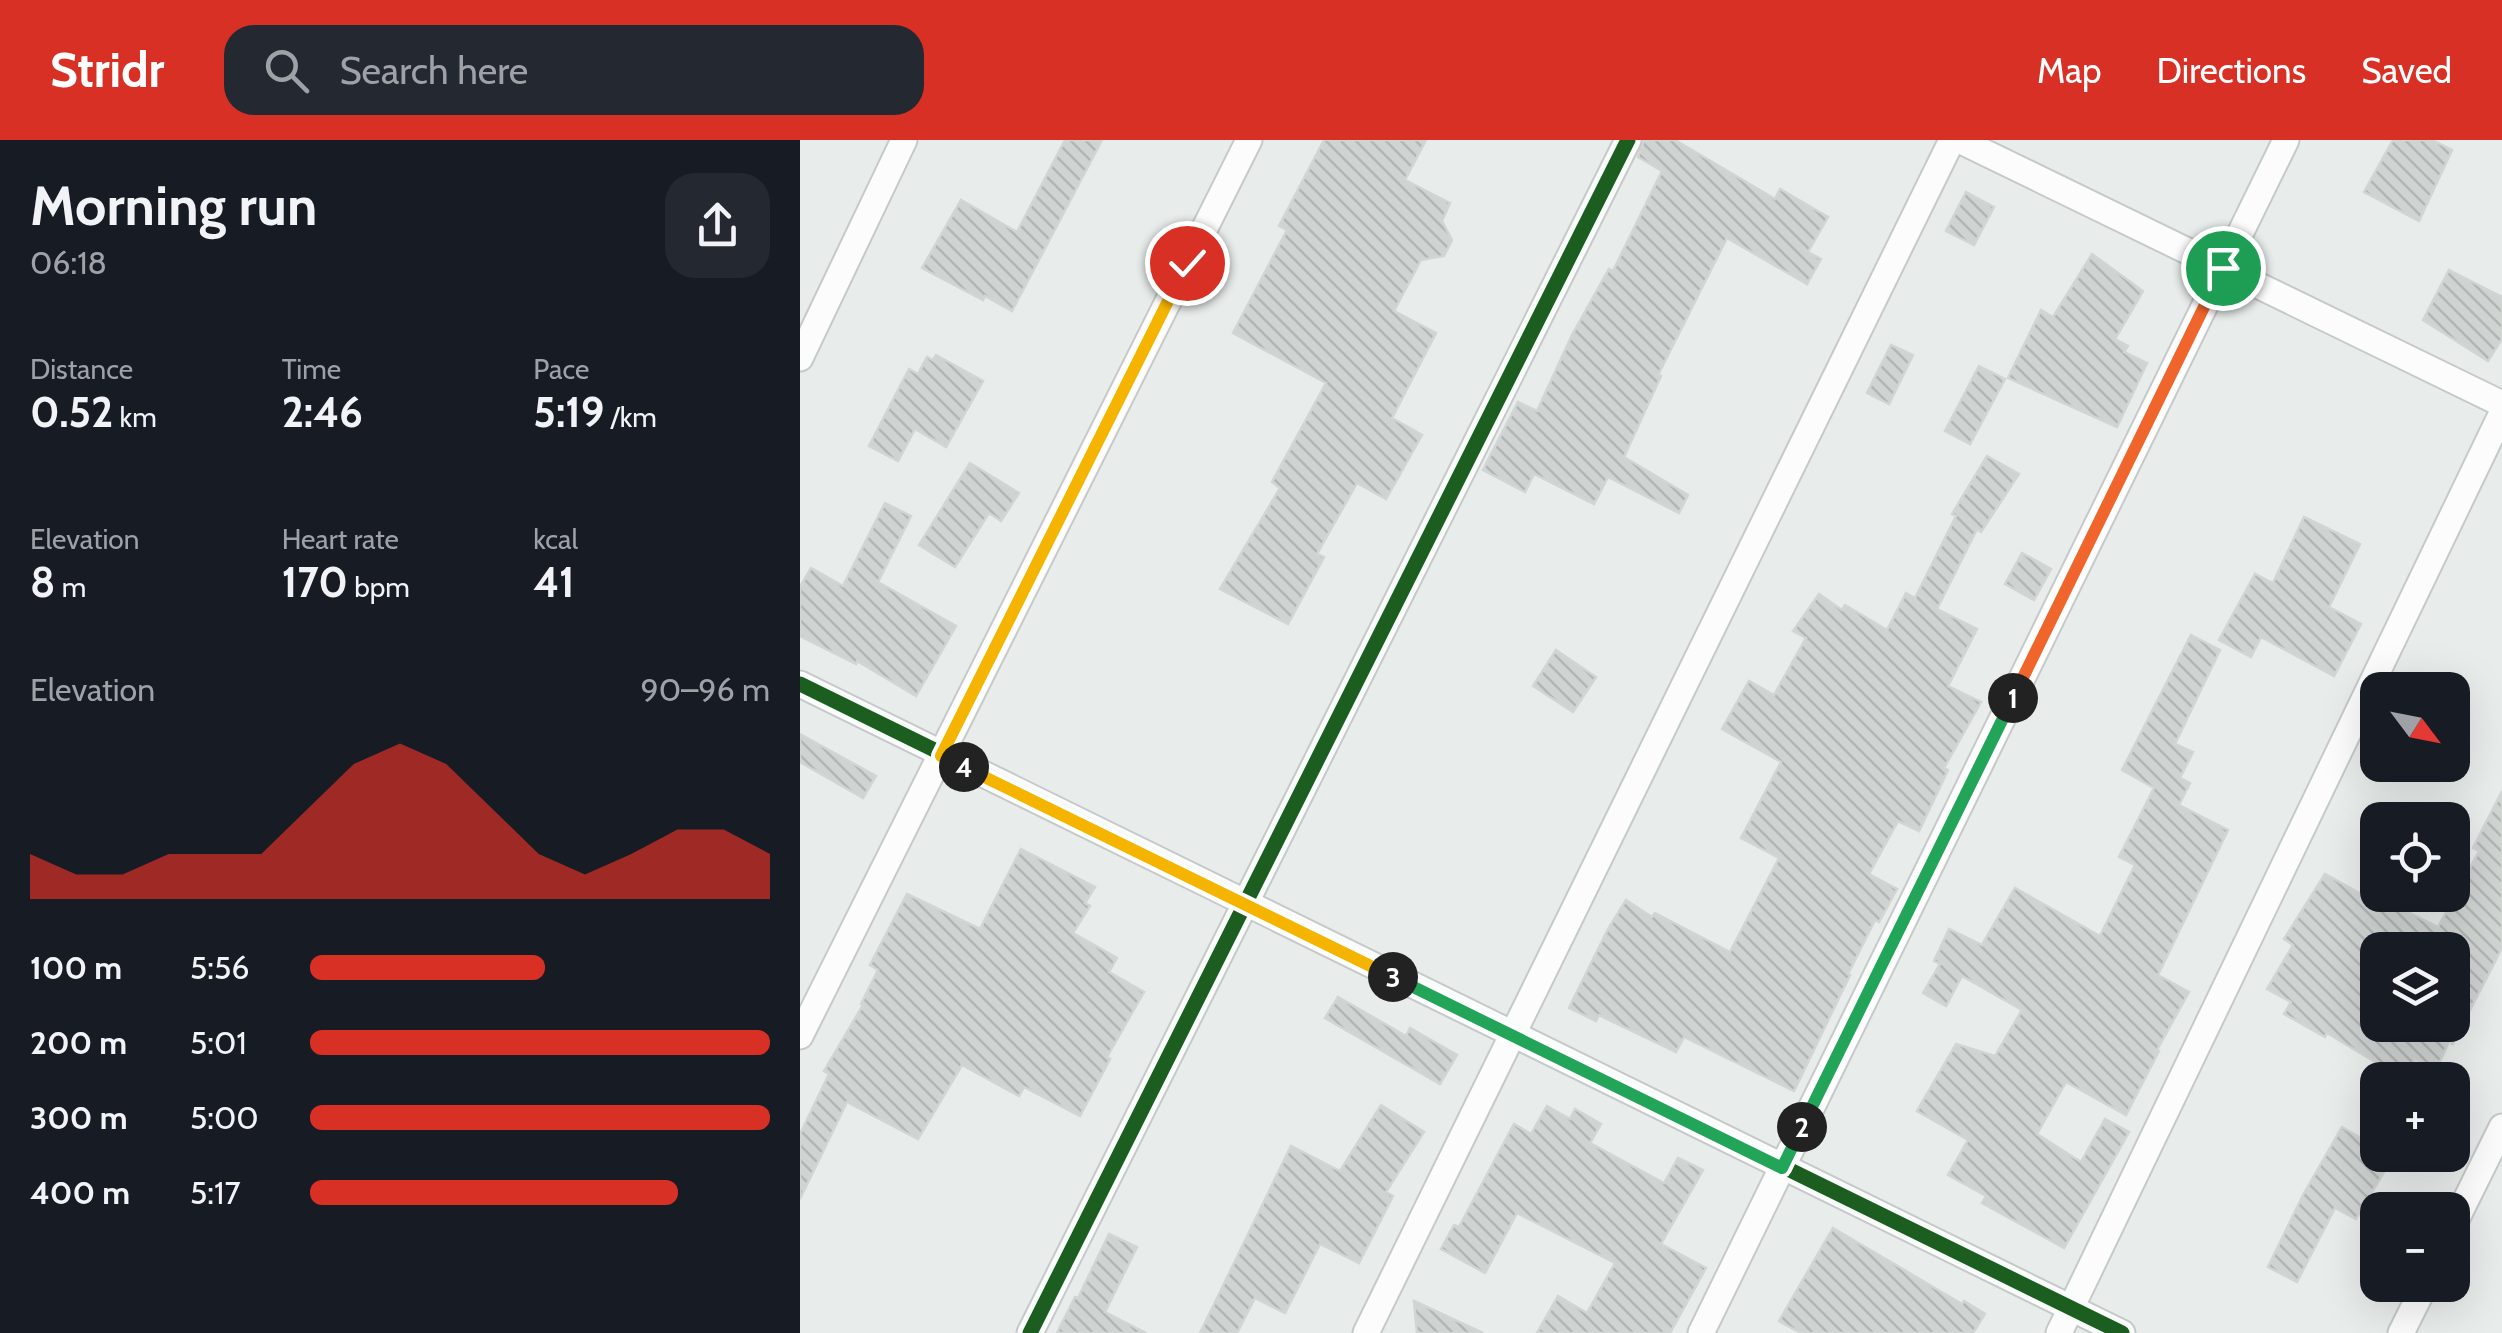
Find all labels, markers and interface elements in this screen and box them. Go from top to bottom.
search box [224,25,924,115]
text: Stridr [50,41,164,99]
icon: search [259,43,314,98]
text: Search here [339,47,528,94]
text: Map [2037,49,2102,92]
text: Directions [2157,49,2306,92]
text: Saved [2361,49,2452,92]
text: Morning run [30,172,317,239]
button: share [665,173,770,278]
pin [1145,221,1230,306]
pin [2181,226,2266,311]
icon: check [1160,236,1215,291]
icon: arrive [2196,241,2251,296]
text: 06:18 [30,243,107,282]
text: Distance [30,352,133,386]
text: Time [282,352,341,386]
text: Pace [533,352,589,386]
text: 0.52 [30,386,113,438]
text: 2:46 [282,386,363,438]
text: 5:19 [533,386,604,438]
text: km [113,400,157,434]
text: /km [604,400,657,434]
text: Elevation [30,522,139,556]
text: Heart rate [282,522,399,556]
text: kcal [533,522,578,556]
text: 8 [30,556,55,608]
text: 170 [282,556,348,608]
text: 41 [533,556,575,608]
text: m [55,570,86,604]
text: bpm [348,570,410,604]
text: Elevation [30,670,155,709]
text: 90–96 m [640,670,770,709]
north arrow [2360,672,2470,782]
map controls [2360,672,2470,1302]
pin: 1 [1988,673,2038,723]
text: 1 [2008,681,2018,715]
pin: 4 [939,742,989,792]
text: 4 [955,750,973,784]
button: locate [2360,802,2470,912]
button: layers [2360,932,2470,1042]
text: 100 m [30,948,122,987]
text: 5:56 [190,948,249,987]
pin: 3 [1368,952,1418,1002]
text: 3 [1385,960,1401,994]
text: 200 m [30,1023,127,1062]
text: 5:01 [190,1023,247,1062]
button: + [2360,1062,2470,1172]
text: 300 m [30,1098,127,1137]
text: 5:00 [190,1098,259,1137]
pin: 2 [1777,1102,1827,1152]
text: 2 [1795,1110,1809,1144]
text: 400 m [30,1173,130,1212]
text: 5:17 [190,1173,241,1212]
button: − [2360,1192,2470,1302]

